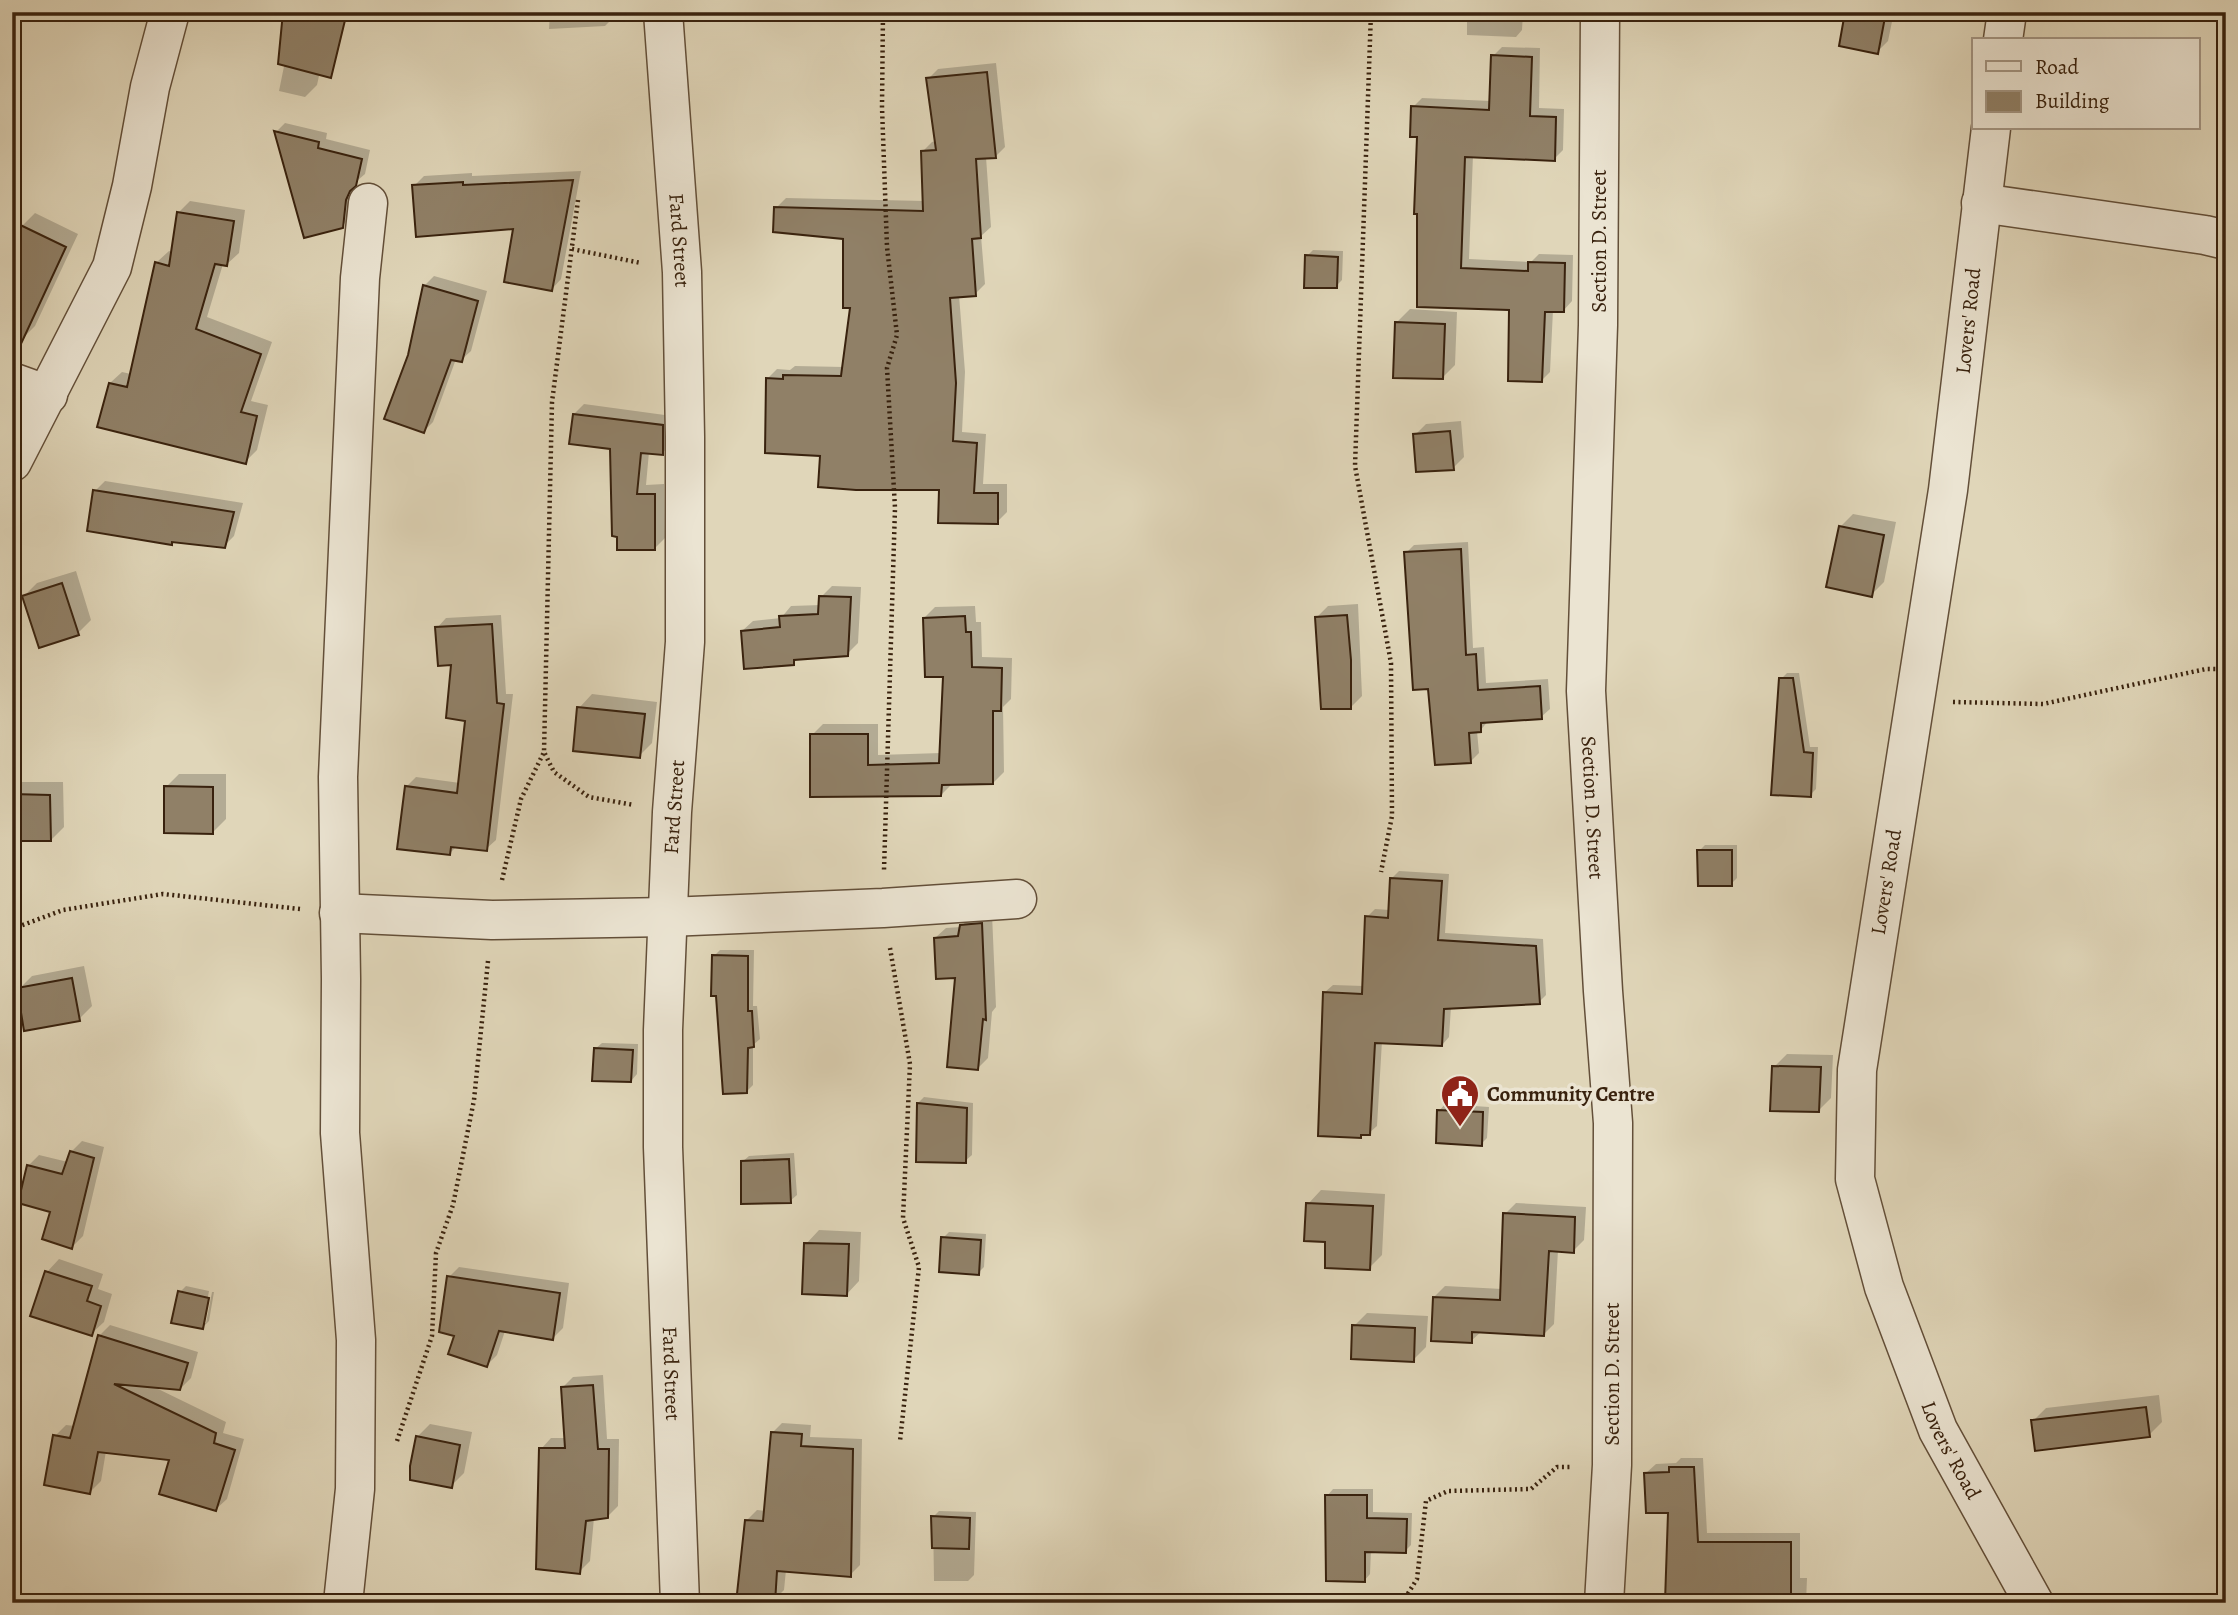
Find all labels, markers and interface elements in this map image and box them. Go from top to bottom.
legend [1972,38,2200,130]
text: Road [2035,53,2079,81]
text: Building [2035,87,2110,115]
street label: Section D. Street [1585,169,1613,313]
street label: Fard Street [662,192,696,288]
street label: Lovers' Road [1948,266,1988,376]
street label: Section D. Street [1575,735,1611,880]
street label: Fard Street [657,759,691,855]
street label: Lovers' Road [1864,826,1908,937]
public building icon: Community Centre [1439,1073,1481,1128]
place label: Community Centre [1487,1080,1655,1108]
street label: Section D. Street [1598,1302,1626,1446]
street label: Fard Street [656,1326,687,1421]
street label: Lovers' Road [1914,1397,1988,1505]

